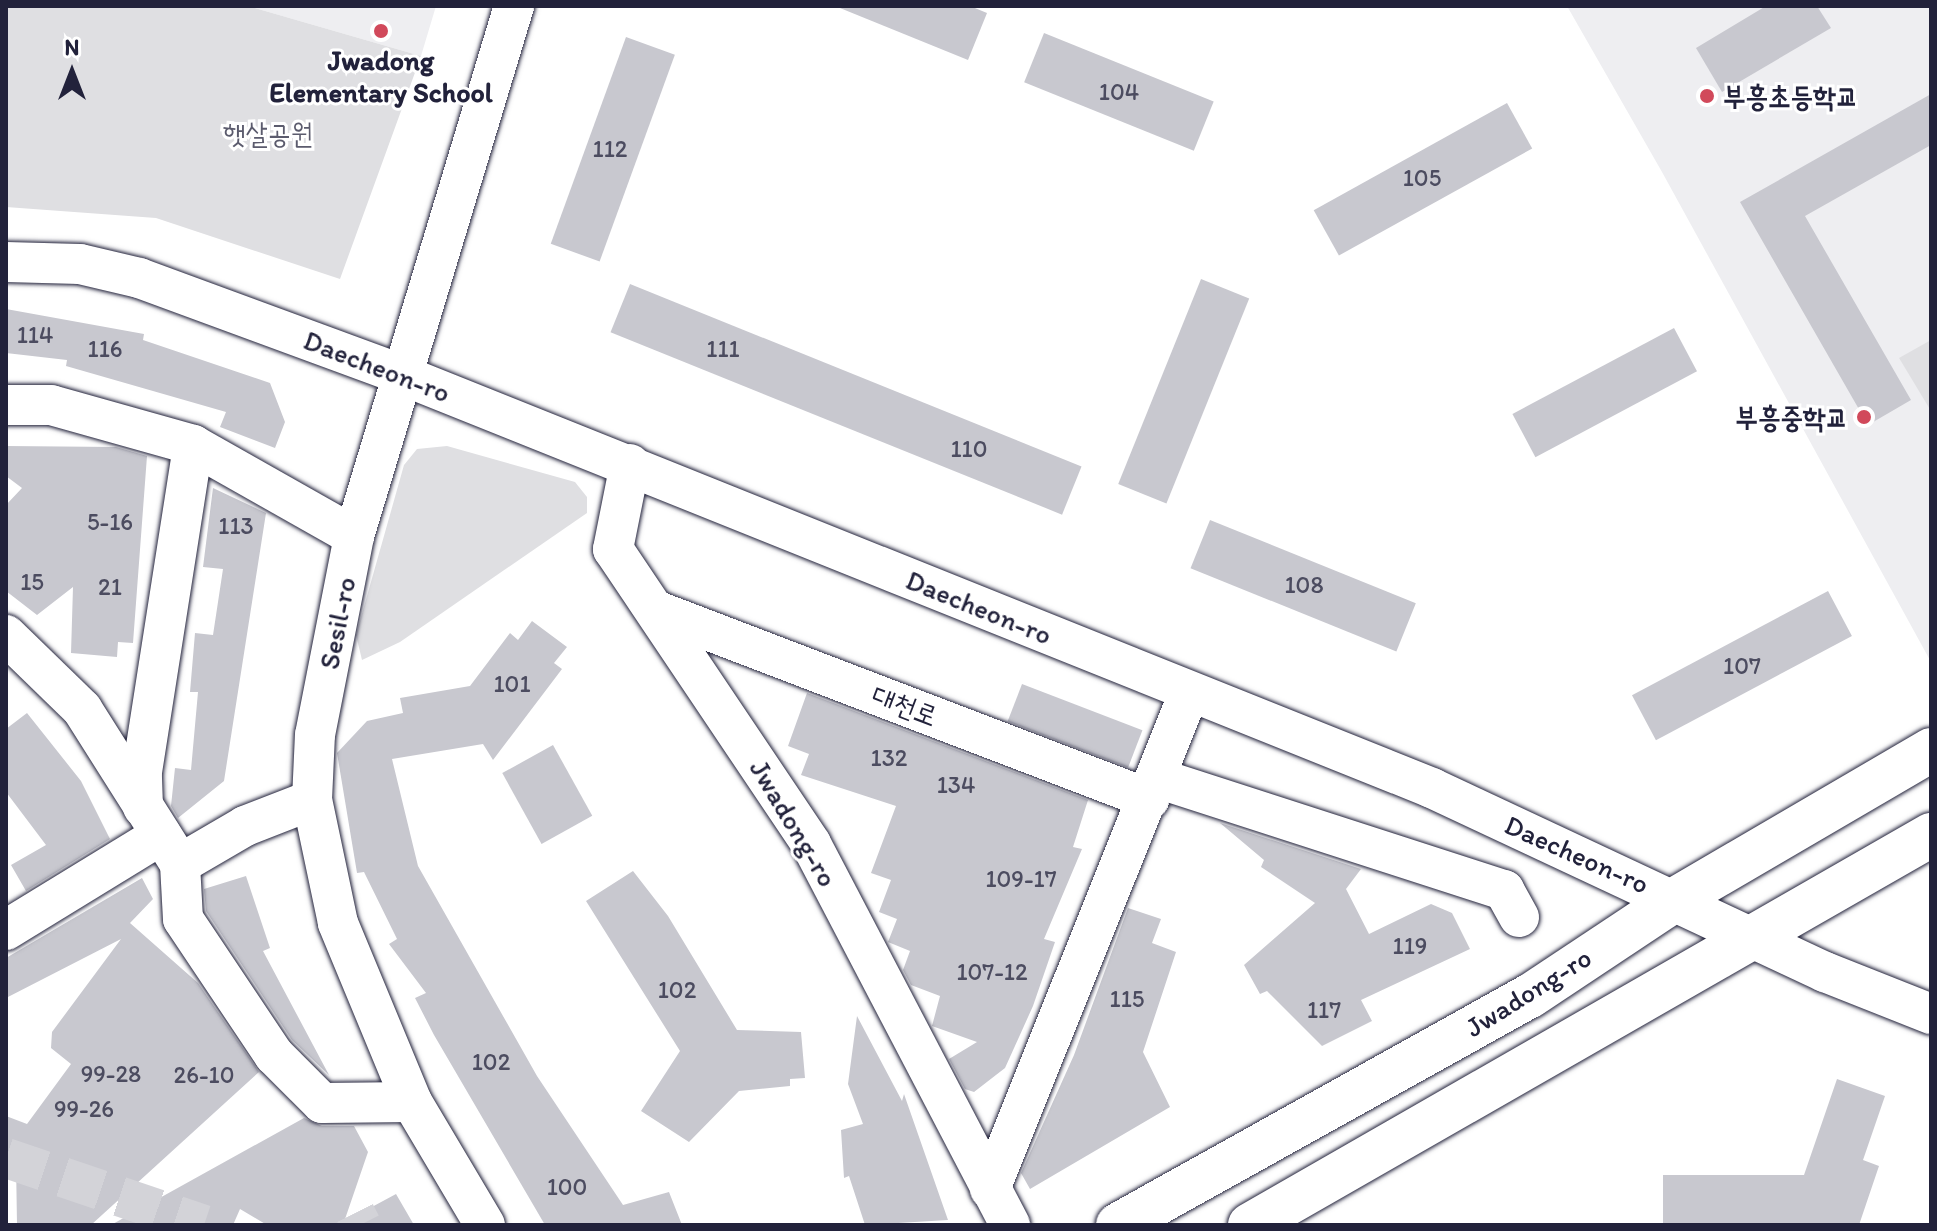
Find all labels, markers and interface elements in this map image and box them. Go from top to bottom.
marker: Jwadong Elementary School [372,22,390,40]
north arrow [32,32,112,112]
text: N [65,34,79,61]
place label: Jwadong Elementary School [269,43,493,109]
house number: 104 [1099,78,1139,106]
place label: 부흥초등학교 [1723,79,1858,113]
marker: 부흥초등학교 [1698,87,1716,105]
park label: 햇살공원 [223,116,313,150]
house number: 112 [593,135,627,163]
house number: 105 [1403,164,1441,192]
house number: 114 [17,321,53,349]
street label: Daecheon-ro [299,323,455,409]
house number: 116 [88,335,122,363]
house number: 111 [706,335,740,363]
place label: 부흥중학교 [1735,400,1848,434]
marker: 부흥중학교 [1855,408,1873,426]
house number: 110 [950,435,988,463]
house number: 5-16 [87,508,133,536]
house number: 113 [218,512,254,540]
street label: Daecheon-ro [901,563,1057,651]
house number: 15 [20,568,44,596]
house number: 108 [1284,571,1324,599]
house number: 21 [98,573,122,601]
street label: Sesil-ro [312,574,362,672]
house number: 107 [1723,652,1761,680]
house number: 101 [493,670,531,698]
street label: 대천로 [867,677,943,733]
house number: 132 [871,744,907,772]
street label: Jwadong-ro [743,753,845,893]
house number: 134 [937,771,975,799]
street label: Daecheon-ro [1500,807,1654,901]
house number: 109-17 [985,865,1057,893]
house number: 119 [1393,932,1427,960]
street label: Jwadong-ro [1459,940,1597,1044]
house number: 107-12 [956,958,1028,986]
house number: 102 [658,976,696,1004]
house number: 115 [1110,985,1144,1013]
house number: 117 [1307,996,1341,1024]
house number: 102 [472,1048,510,1076]
house number: 99-28 [81,1060,141,1088]
house number: 26-10 [174,1061,234,1089]
house number: 99-26 [54,1095,114,1123]
house number: 100 [547,1173,587,1201]

